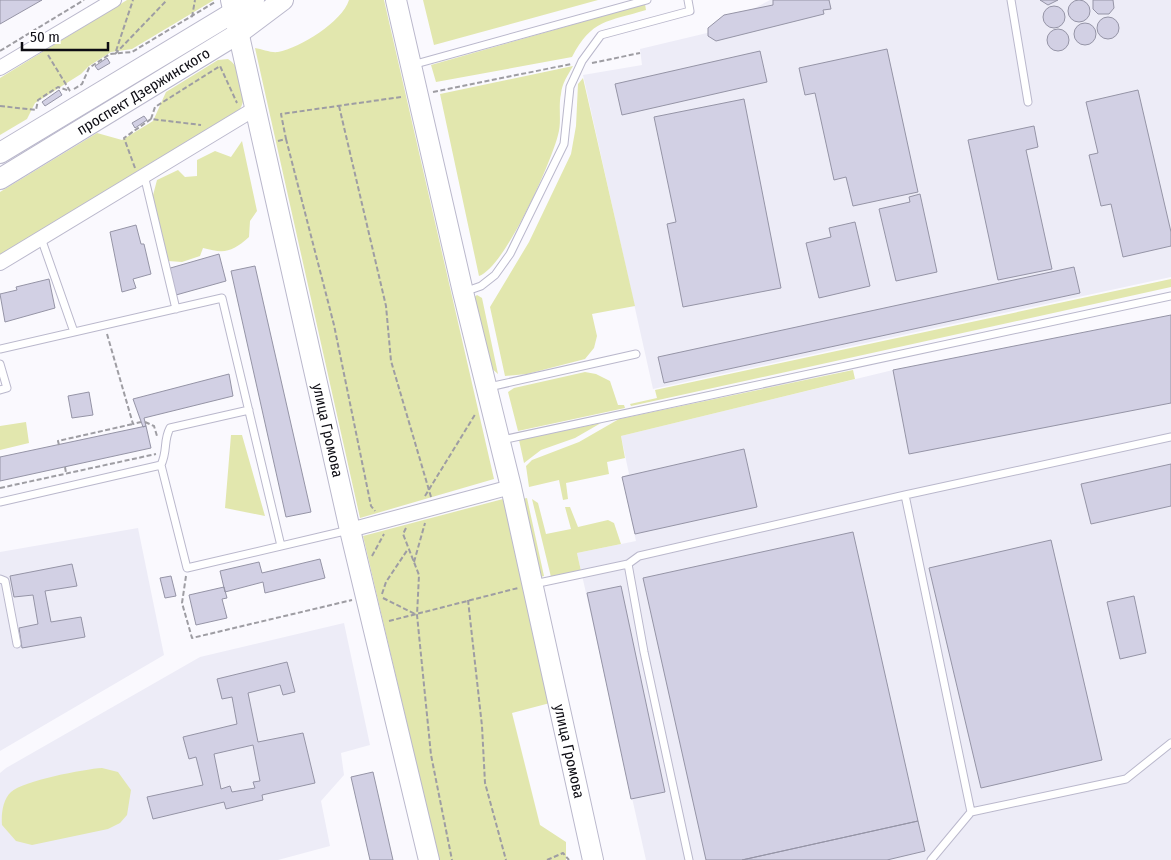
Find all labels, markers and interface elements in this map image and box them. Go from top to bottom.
scale bar [22,20,109,52]
text: 50 m [30,28,60,46]
street label: проспект Дзержинского [73,44,213,139]
street label: улица Громова [308,382,347,479]
street label: улица Громова [550,703,588,800]

